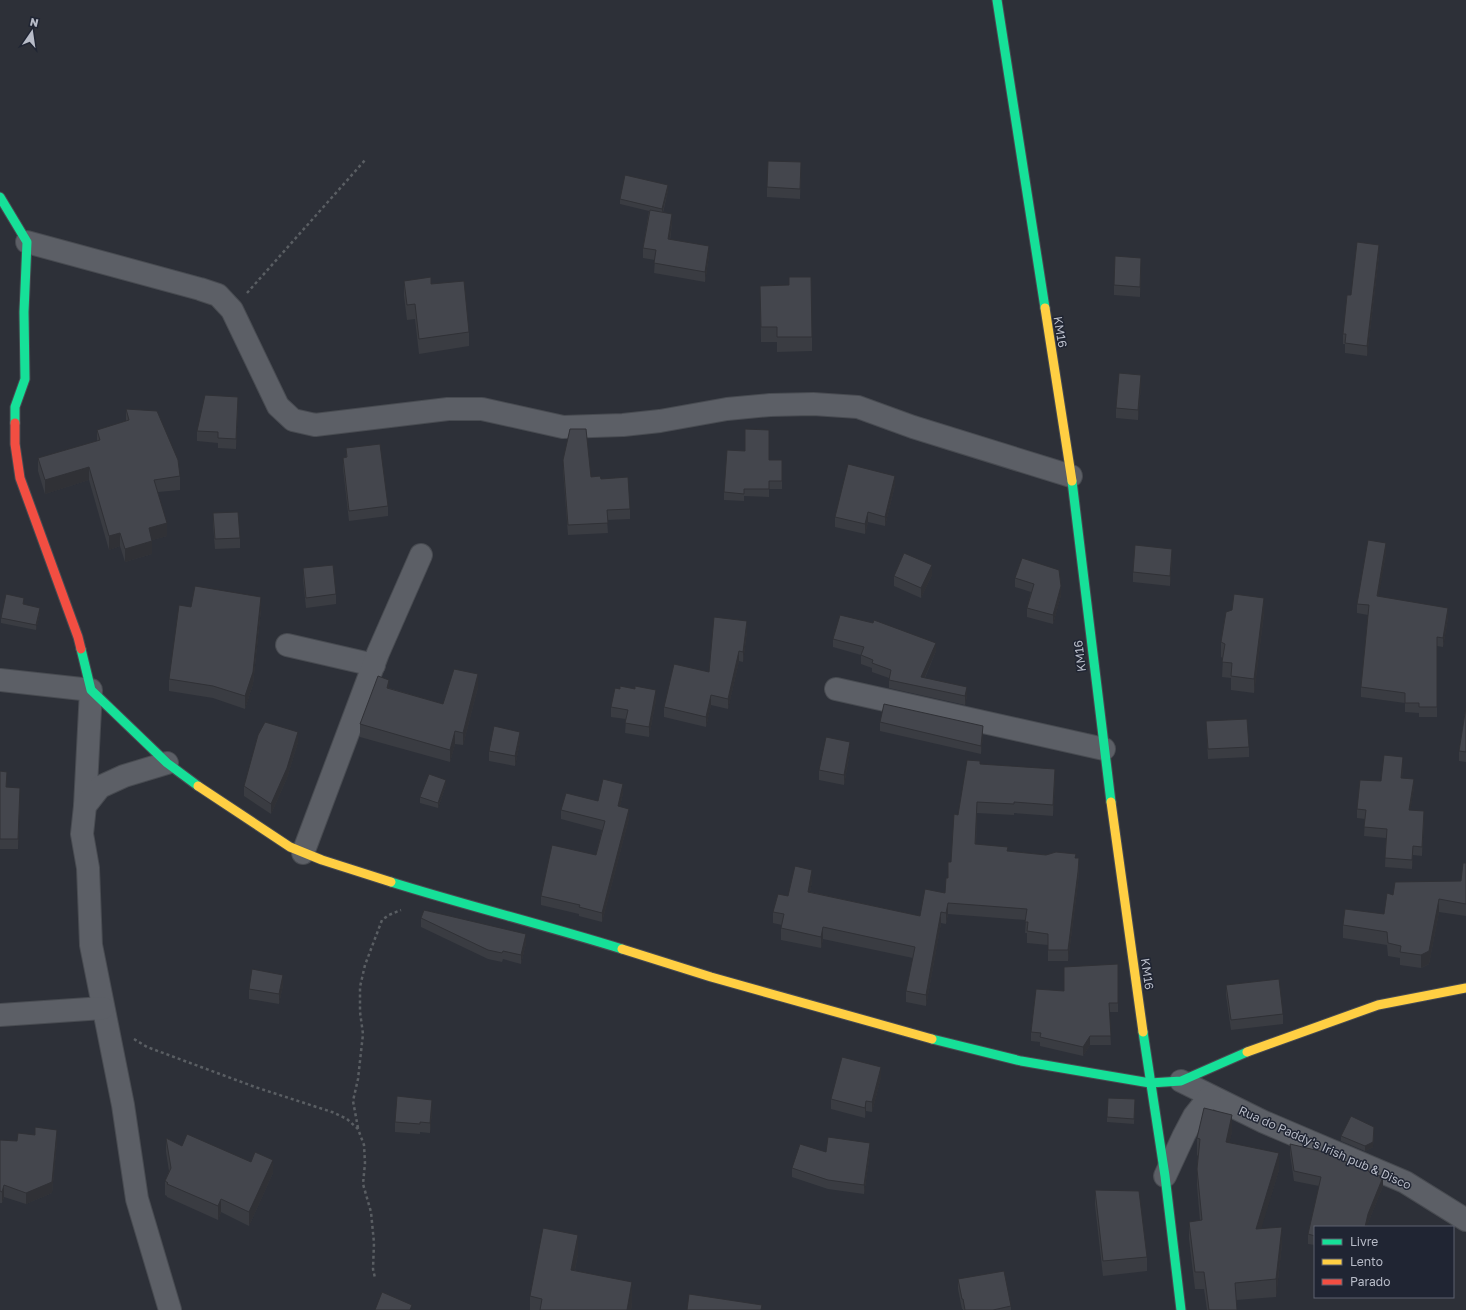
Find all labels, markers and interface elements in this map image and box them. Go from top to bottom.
north arrow [12,12,52,52]
text: N [29,14,40,29]
street label: KM16 [1051,315,1070,349]
street label: KM16 [1070,639,1089,673]
street label: KM16 [1138,957,1157,991]
street label: Rua do Paddy's Irish pub & Disco [1237,1103,1414,1192]
legend [1314,1226,1454,1298]
text: Livre [1350,1234,1378,1249]
text: Lento [1350,1254,1383,1269]
text: Parado [1350,1274,1390,1289]

